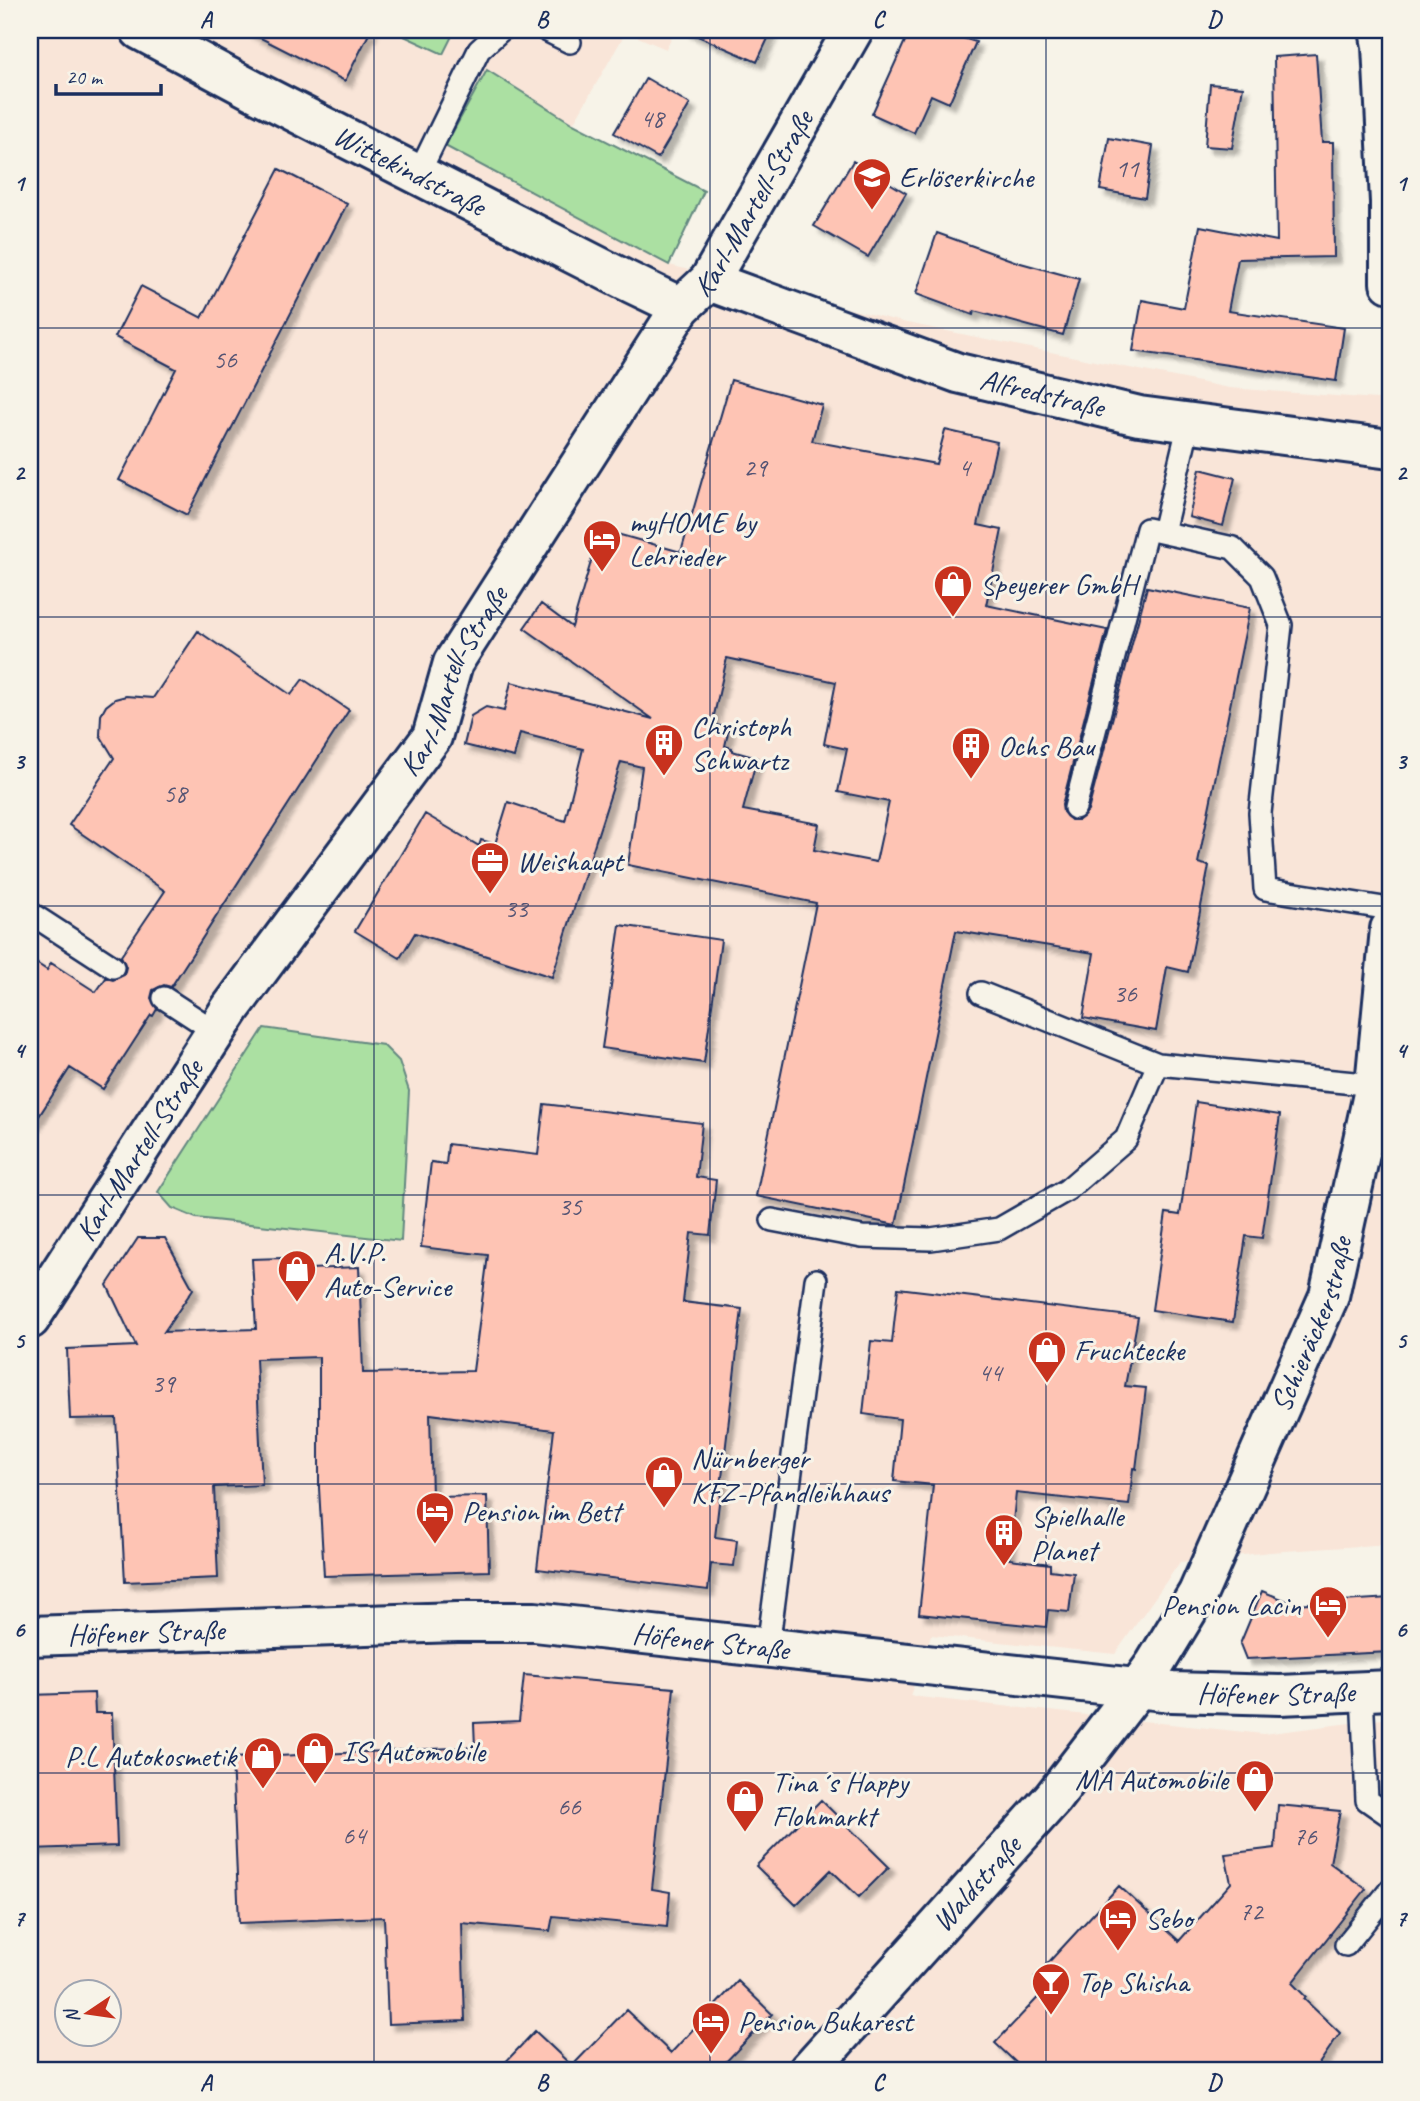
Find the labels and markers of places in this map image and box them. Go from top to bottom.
school or university icon: Erlöserkirche [851,156,893,211]
place label: Erlöserkirche [899,158,1036,196]
place label: myHOME by Lehrieder [629,503,759,575]
hotel icon: myHOME by Lehrieder [581,518,623,573]
shop icon: Speyerer GmbH [932,563,974,618]
place label: Speyerer GmbH [980,565,1141,603]
place label: Christoph Schwartz [691,707,792,779]
building icon: Christoph Schwartz [643,722,685,777]
building icon: Ochs Bau [950,725,992,780]
place label: Ochs Bau [998,727,1096,765]
office icon: Weishaupt [469,840,511,895]
place label: Weishaupt [517,842,626,880]
place label: A.V.P. Auto-Service [324,1233,453,1305]
shop icon: A.V.P. Auto-Service [276,1248,318,1303]
shop icon: Fruchtecke [1026,1329,1068,1384]
place label: Fruchtecke [1074,1331,1187,1369]
place label: Nürnberger KFZ-Pfandleihhaus [691,1439,892,1511]
shop icon: Nürnberger KFZ-Pfandleihhaus [643,1454,685,1509]
hotel icon: Pension im Bett [414,1490,456,1545]
place label: Pension im Bett [462,1492,625,1530]
place label: Spielhalle Planet [1031,1497,1125,1569]
building icon: Spielhalle Planet [983,1512,1025,1567]
hotel icon: Pension Lacin [1307,1584,1349,1639]
place label: Pension Lacin [1162,1586,1301,1624]
shop icon: IS Automobile [294,1730,336,1785]
place label: IS Automobile [342,1732,487,1770]
shop icon: P.L Autokosmetik [242,1735,284,1790]
place label: P.L Autokosmetik [65,1737,238,1775]
shop icon: MA Automobile [1234,1758,1276,1813]
place label: MA Automobile [1075,1760,1230,1798]
place label: Tina´s Happy Flohmarkt [772,1763,911,1835]
shop icon: Tina´s Happy Flohmarkt [724,1778,766,1833]
hotel icon: Sebo [1097,1897,1139,1952]
place label: Sebo [1145,1899,1196,1937]
bar icon: Top Shisha [1030,1961,1072,2016]
place label: Top Shisha [1078,1963,1191,2001]
hotel icon: Pension Bukarest [690,2000,732,2055]
place label: Pension Bukarest [738,2002,916,2040]

